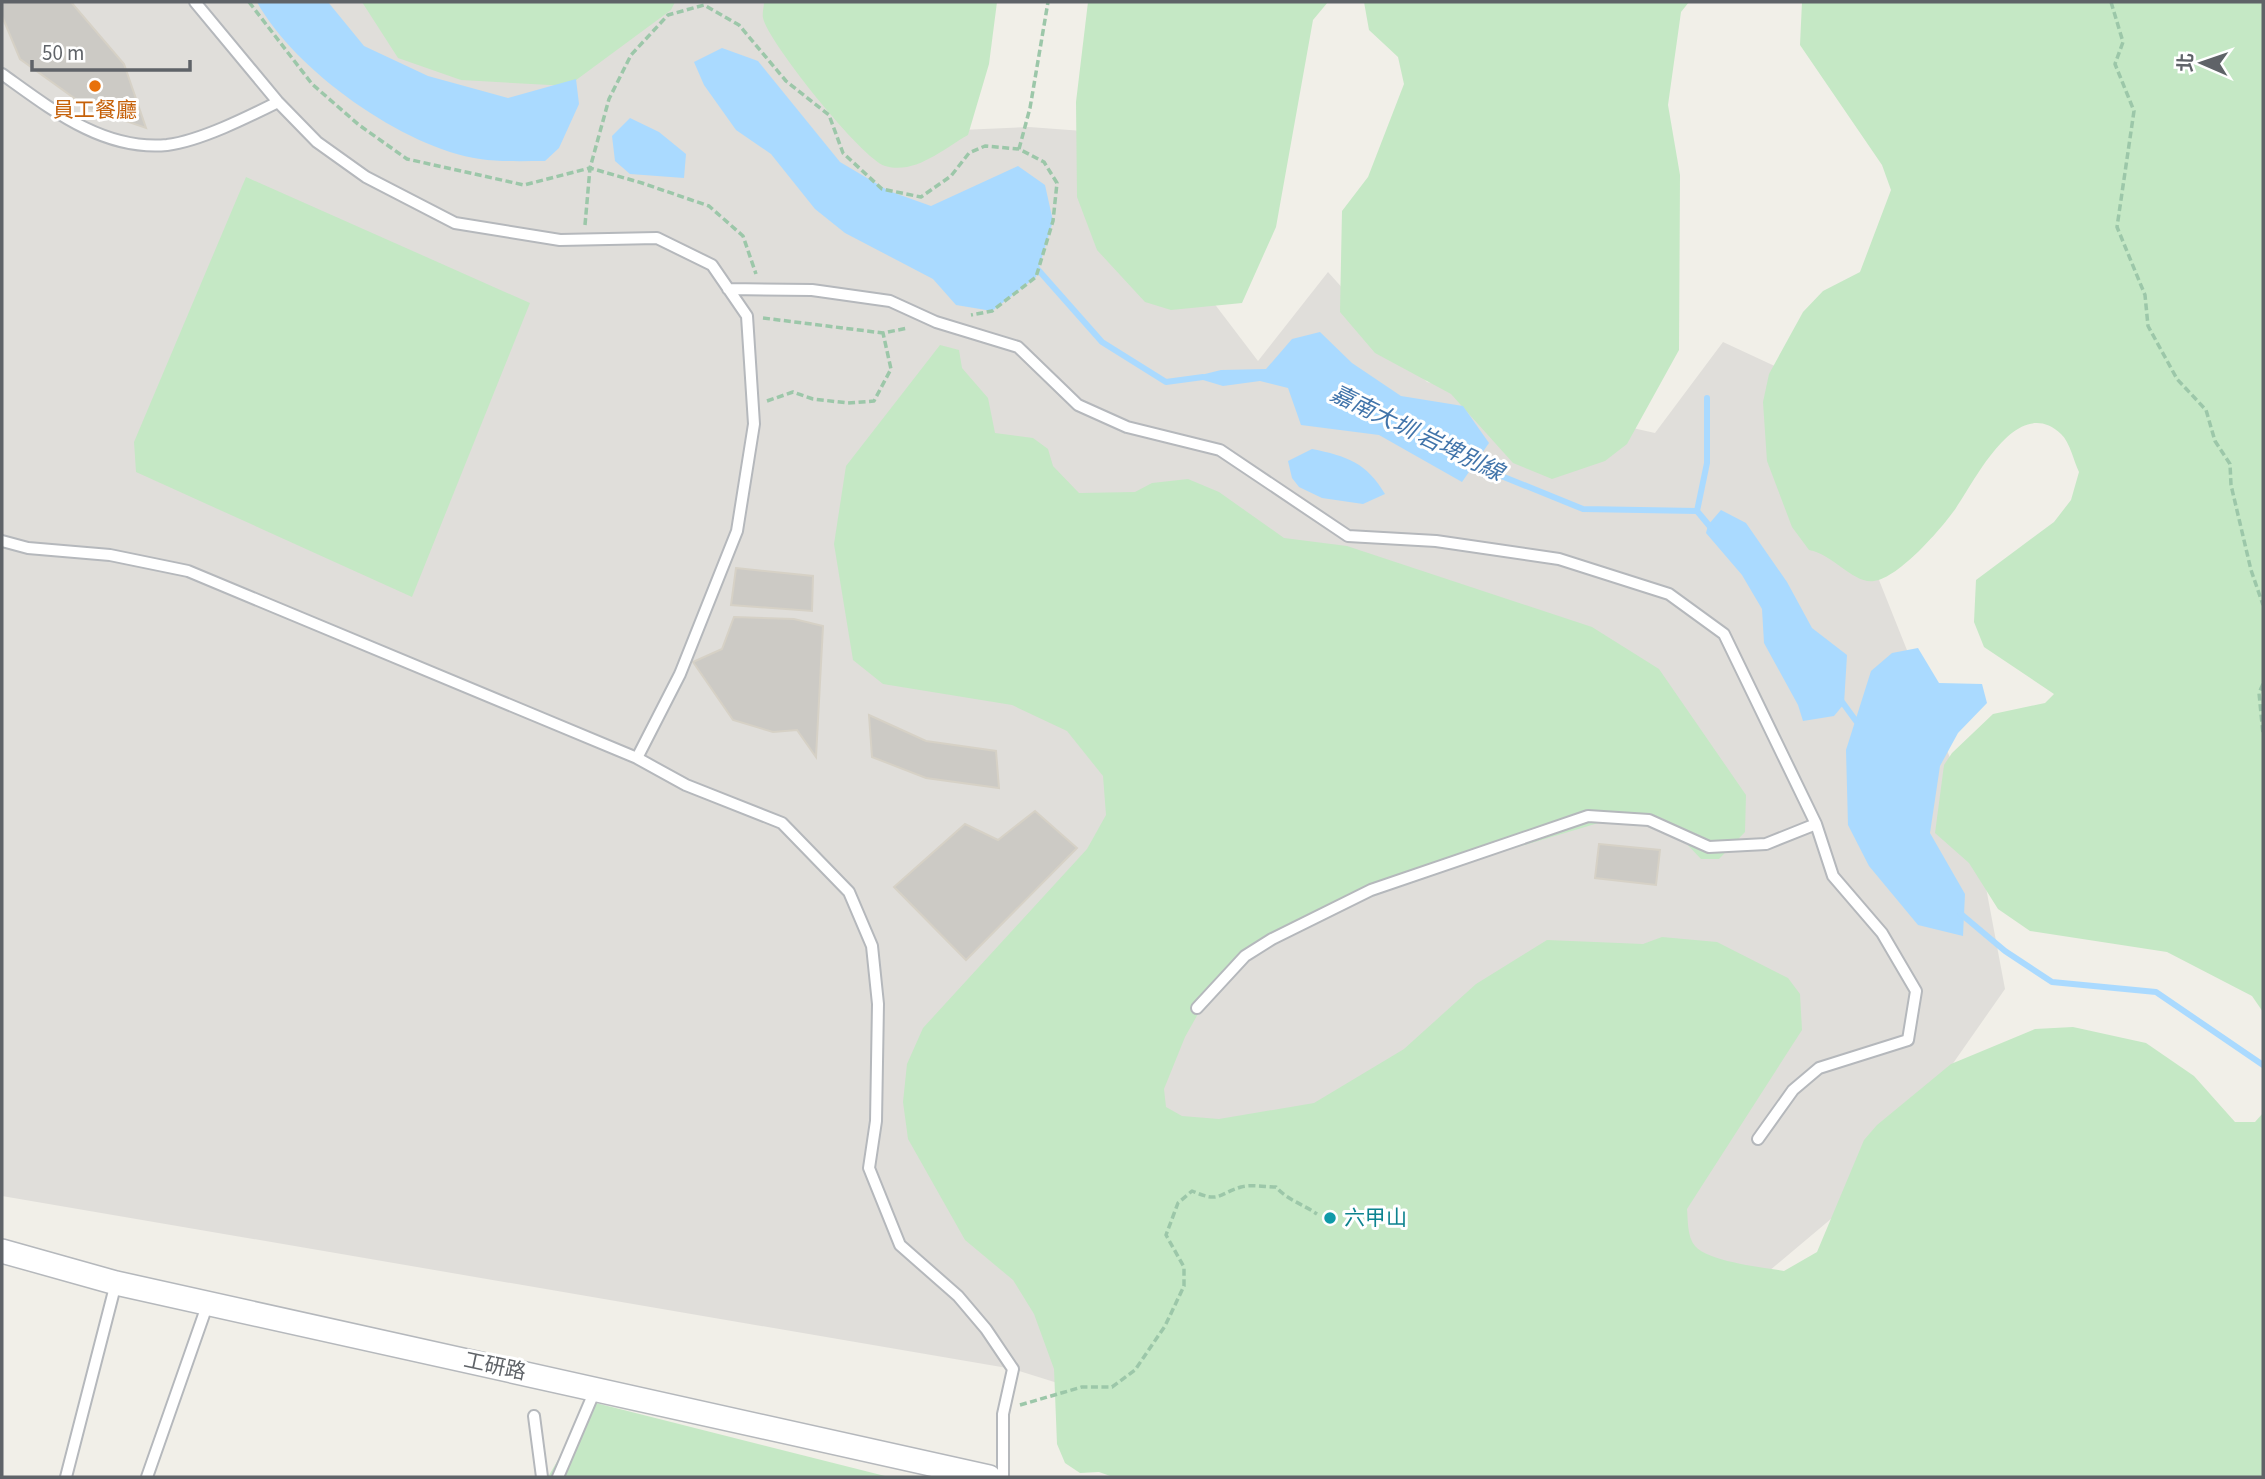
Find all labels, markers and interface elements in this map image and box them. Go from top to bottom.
scale bar [32,28,189,72]
north arrow [2167,28,2237,98]
text: 50 m [42,38,84,68]
text: 北 [2173,52,2200,72]
marker: 員工餐廳 [87,78,103,94]
place label: 員工餐廳 [53,95,137,125]
water label: 嘉南大圳 岩埤別線 [1325,377,1512,490]
place label: 六甲山 [1344,1203,1407,1233]
marker: 六甲山 [1322,1210,1338,1226]
street label: 工研路 [461,1345,529,1387]

